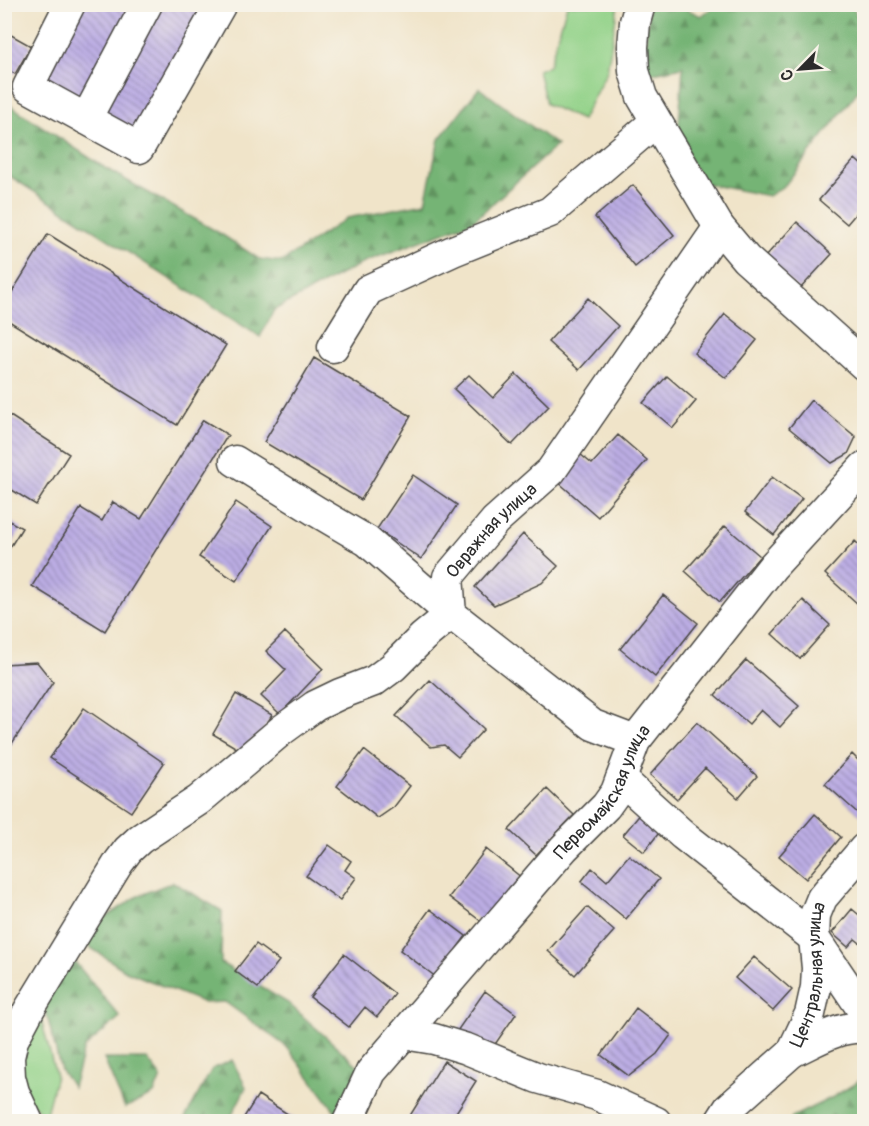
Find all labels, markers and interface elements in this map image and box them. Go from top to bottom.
north arrow [770,39,830,99]
text: С [776,66,798,84]
street label: Овражная улица [441,478,542,583]
street label: Первомайская улица [549,720,656,864]
street label: Центральная улица [785,898,831,1051]

